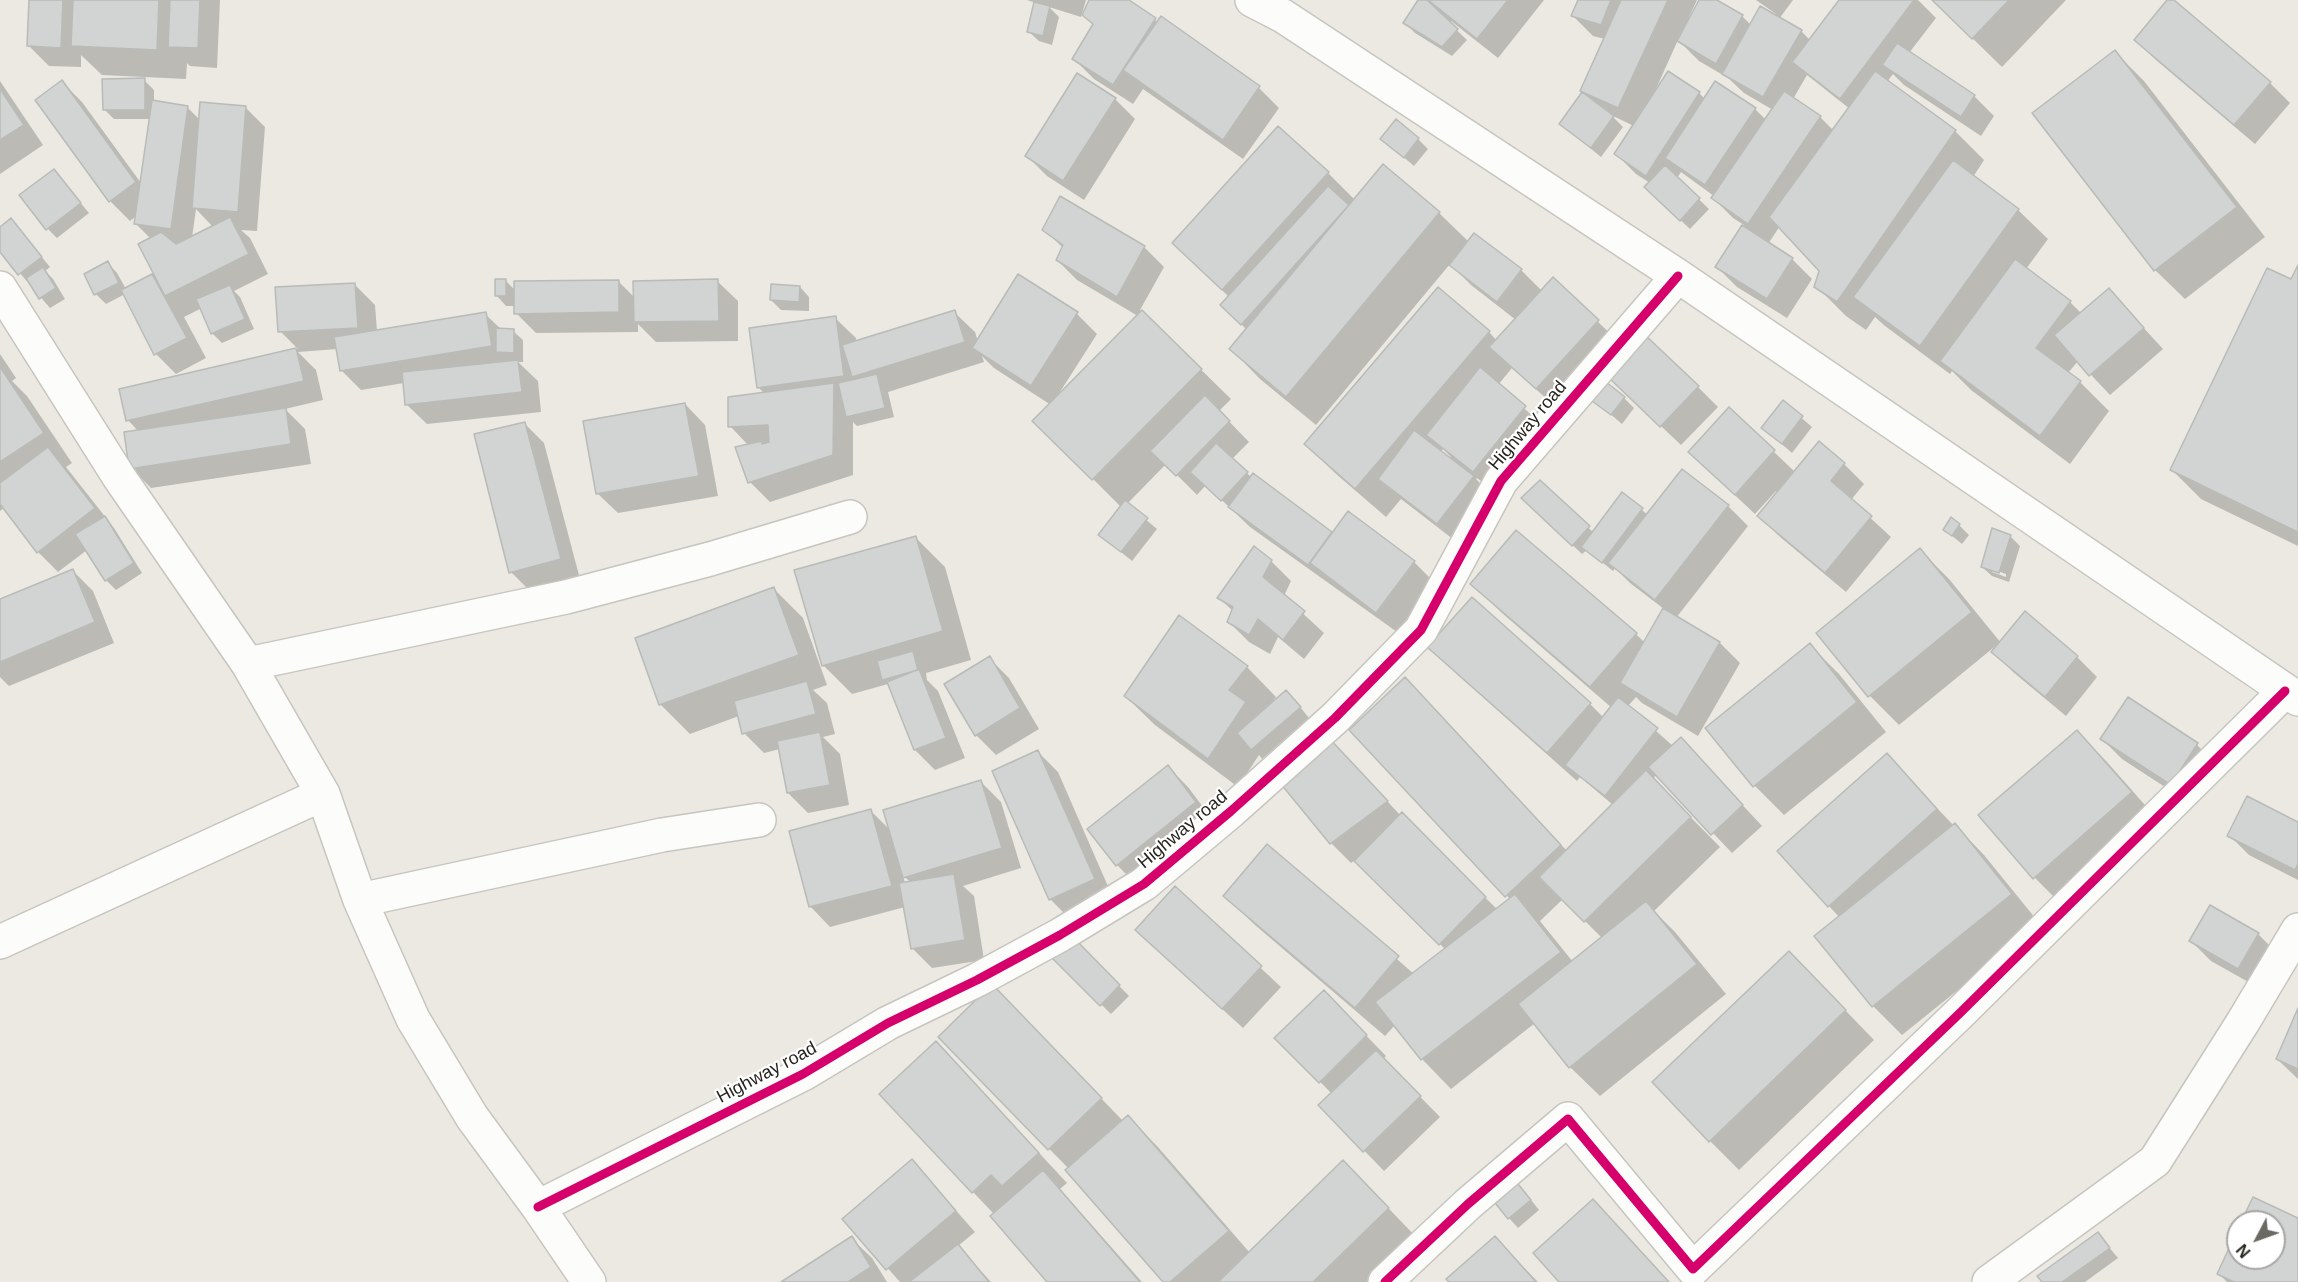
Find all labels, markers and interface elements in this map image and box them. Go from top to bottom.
street label: Highway road [1484,377,1572,475]
street label: Highway road [1134,786,1232,874]
street label: Highway road [713,1038,821,1108]
north arrow [2226,1210,2286,1270]
text: N [2233,1241,2254,1261]

